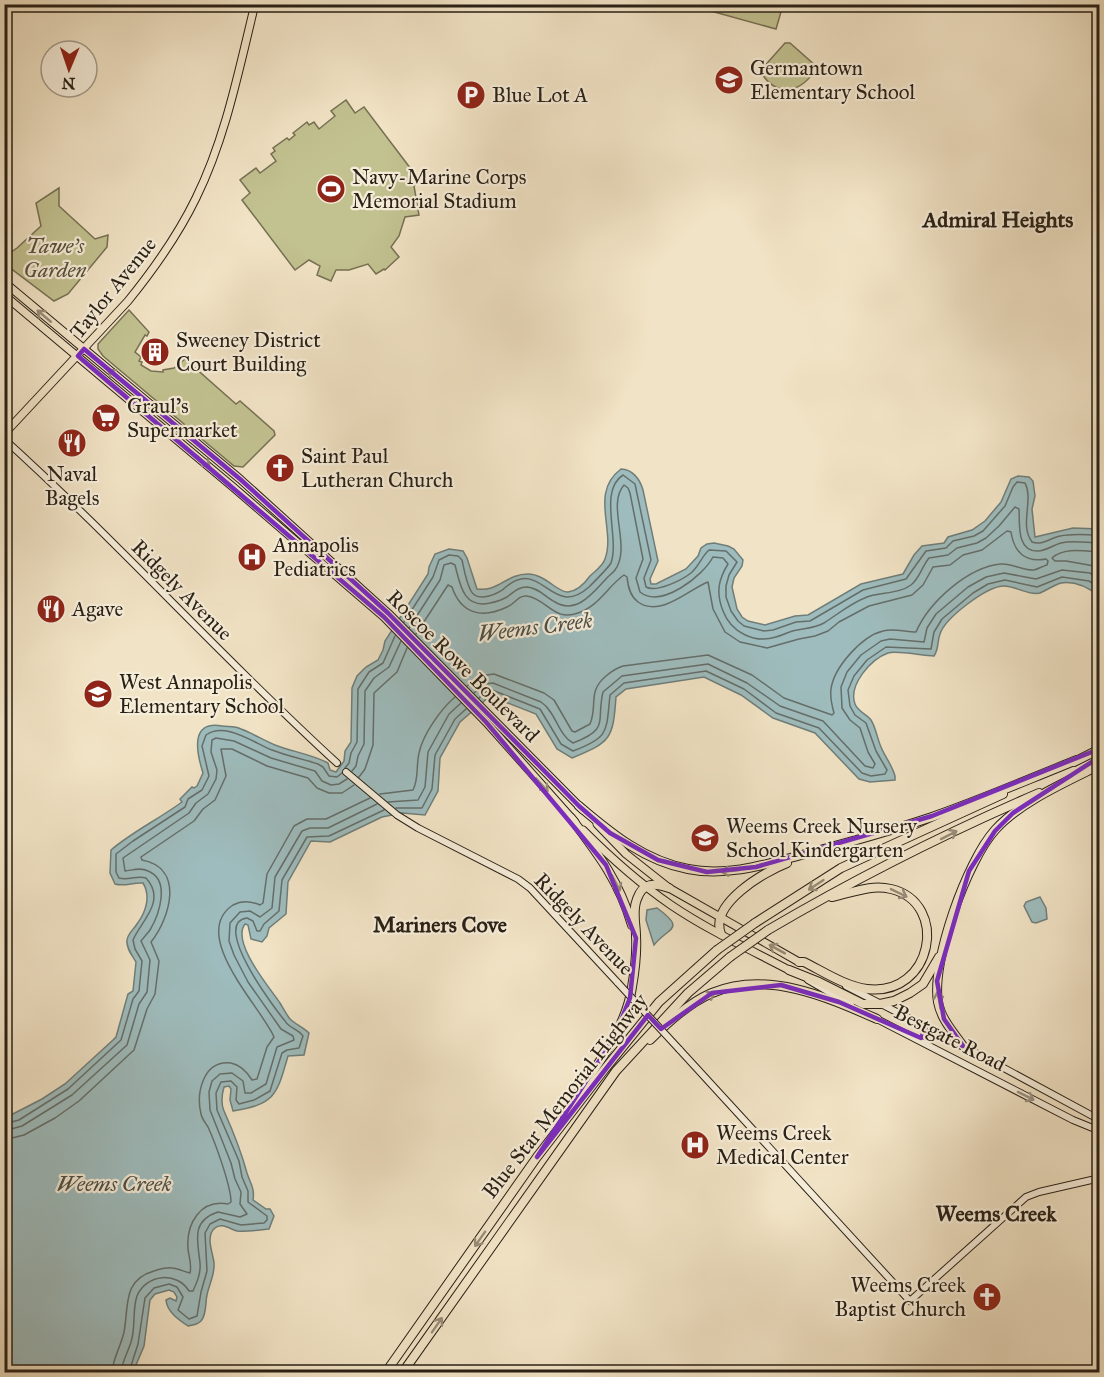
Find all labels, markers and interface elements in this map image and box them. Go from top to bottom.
north arrow [39,39,99,99]
place label: Germantown Elementary School [750,55,915,105]
school or university icon: Germantown Elementary School [713,64,745,96]
text: N [61,74,76,93]
parking icon: Blue Lot A [455,79,487,111]
place label: Blue Lot A [492,82,588,108]
place label: Navy-Marine Corps Memorial Stadium [352,164,526,214]
sports icon: Navy-Marine Corps Memorial Stadium [315,173,347,205]
district label: Admiral Heights [921,206,1073,233]
street label: Taylor Avenue [64,232,162,344]
park label: Tawe's Garden [24,233,86,283]
one-way arrow [36,309,52,322]
place label: Sweeney District Court Building [176,327,321,377]
building icon: Sweeney District Court Building [139,336,171,368]
one-way arrow [107,368,123,381]
place label: Graul's Supermarket [127,393,238,443]
supermarket icon: Graul's Supermarket [90,402,122,434]
restaurant icon: Naval Bagels [56,427,88,459]
place label: Saint Paul Lutheran Church [301,443,454,493]
church icon: Saint Paul Lutheran Church [264,452,296,484]
one-way arrow [195,454,210,468]
place label: Naval Bagels [45,461,99,511]
place label: Annapolis Pediatrics [272,532,359,582]
street label: Ridgely Avenue [126,534,238,646]
hospital icon: Annapolis Pediatrics [236,541,268,573]
street label: Roscoe Rowe Boulevard [381,584,545,748]
restaurant icon: Agave [35,593,67,625]
place label: Agave [71,596,123,622]
water label: Weems Creek [476,607,594,647]
place label: West Annapolis Elementary School [119,669,284,719]
school or university icon: West Annapolis Elementary School [82,678,114,710]
one-way arrow [535,777,549,792]
place label: Weems Creek Nursery School Kindergarten [726,813,918,863]
school or university icon: Weems Creek Nursery School Kindergarten [689,822,721,854]
one-way arrow [940,828,958,840]
one-way arrow [721,866,741,877]
street label: Ridgely Avenue [529,867,639,981]
one-way arrow [611,874,622,892]
one-way arrow [807,878,824,891]
one-way arrow [889,888,907,900]
district label: Mariners Cove [373,911,507,938]
one-way arrow [768,943,786,954]
street label: Blue Star Memorial Highway [477,987,654,1204]
one-way arrow [933,990,944,1010]
one-way arrow [698,991,715,1003]
street label: Bestgate Road [890,999,1011,1077]
one-way arrow [1016,1091,1034,1102]
place label: Weems Creek Medical Center [716,1120,849,1170]
hospital icon: Weems Creek Medical Center [679,1129,711,1161]
water label: Weems Creek [56,1170,172,1197]
district label: Weems Creek [935,1200,1057,1227]
one-way arrow [474,1230,486,1247]
place label: Weems Creek Baptist Church [835,1272,966,1322]
church icon: Weems Creek Baptist Church [971,1281,1003,1313]
one-way arrow [431,1317,443,1333]

